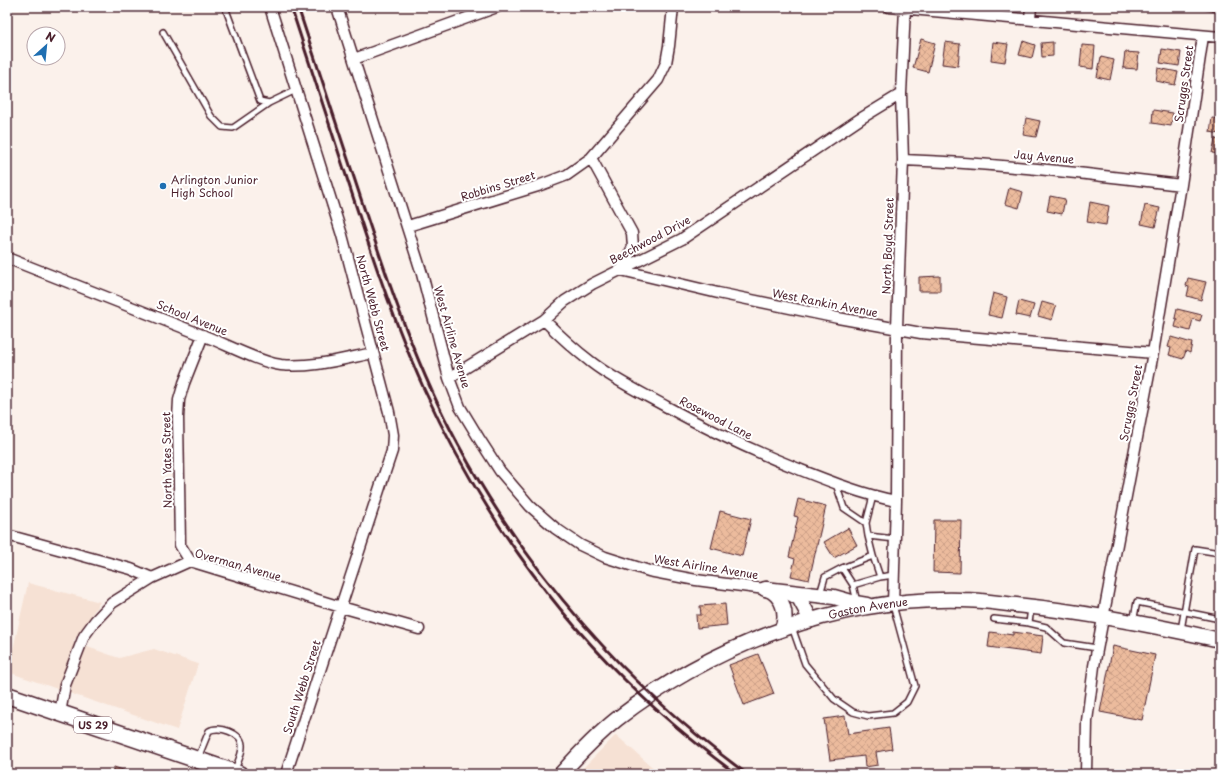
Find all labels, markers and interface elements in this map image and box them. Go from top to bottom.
north arrow [26,26,66,66]
text: N [43,27,59,46]
street label: Scruggs Street [1170,44,1197,124]
street label: Jay Avenue [1013,145,1075,168]
street label: Robbins Street [458,166,538,205]
place label: Arlington Junior High School [171,171,258,201]
marker: Arlington Junior High School [158,181,168,191]
street label: North Boyd Street [877,197,898,295]
street label: Beechwood Drive [606,211,693,268]
street label: North Webb Street [352,253,395,353]
street label: West Airline Avenue [430,284,475,390]
street label: West Rankin Avenue [771,284,879,321]
street label: School Avenue [154,295,230,340]
street label: Scruggs Street [1115,363,1146,443]
street label: Rosewood Lane [677,392,756,443]
street label: North Yates Street [157,411,176,508]
street label: Overman Avenue [193,544,283,585]
street label: West Airline Avenue [653,550,760,583]
street label: Gaston Avenue [827,593,909,623]
street label: South Webb Street [278,637,325,736]
road number: US 29 [74,717,112,733]

